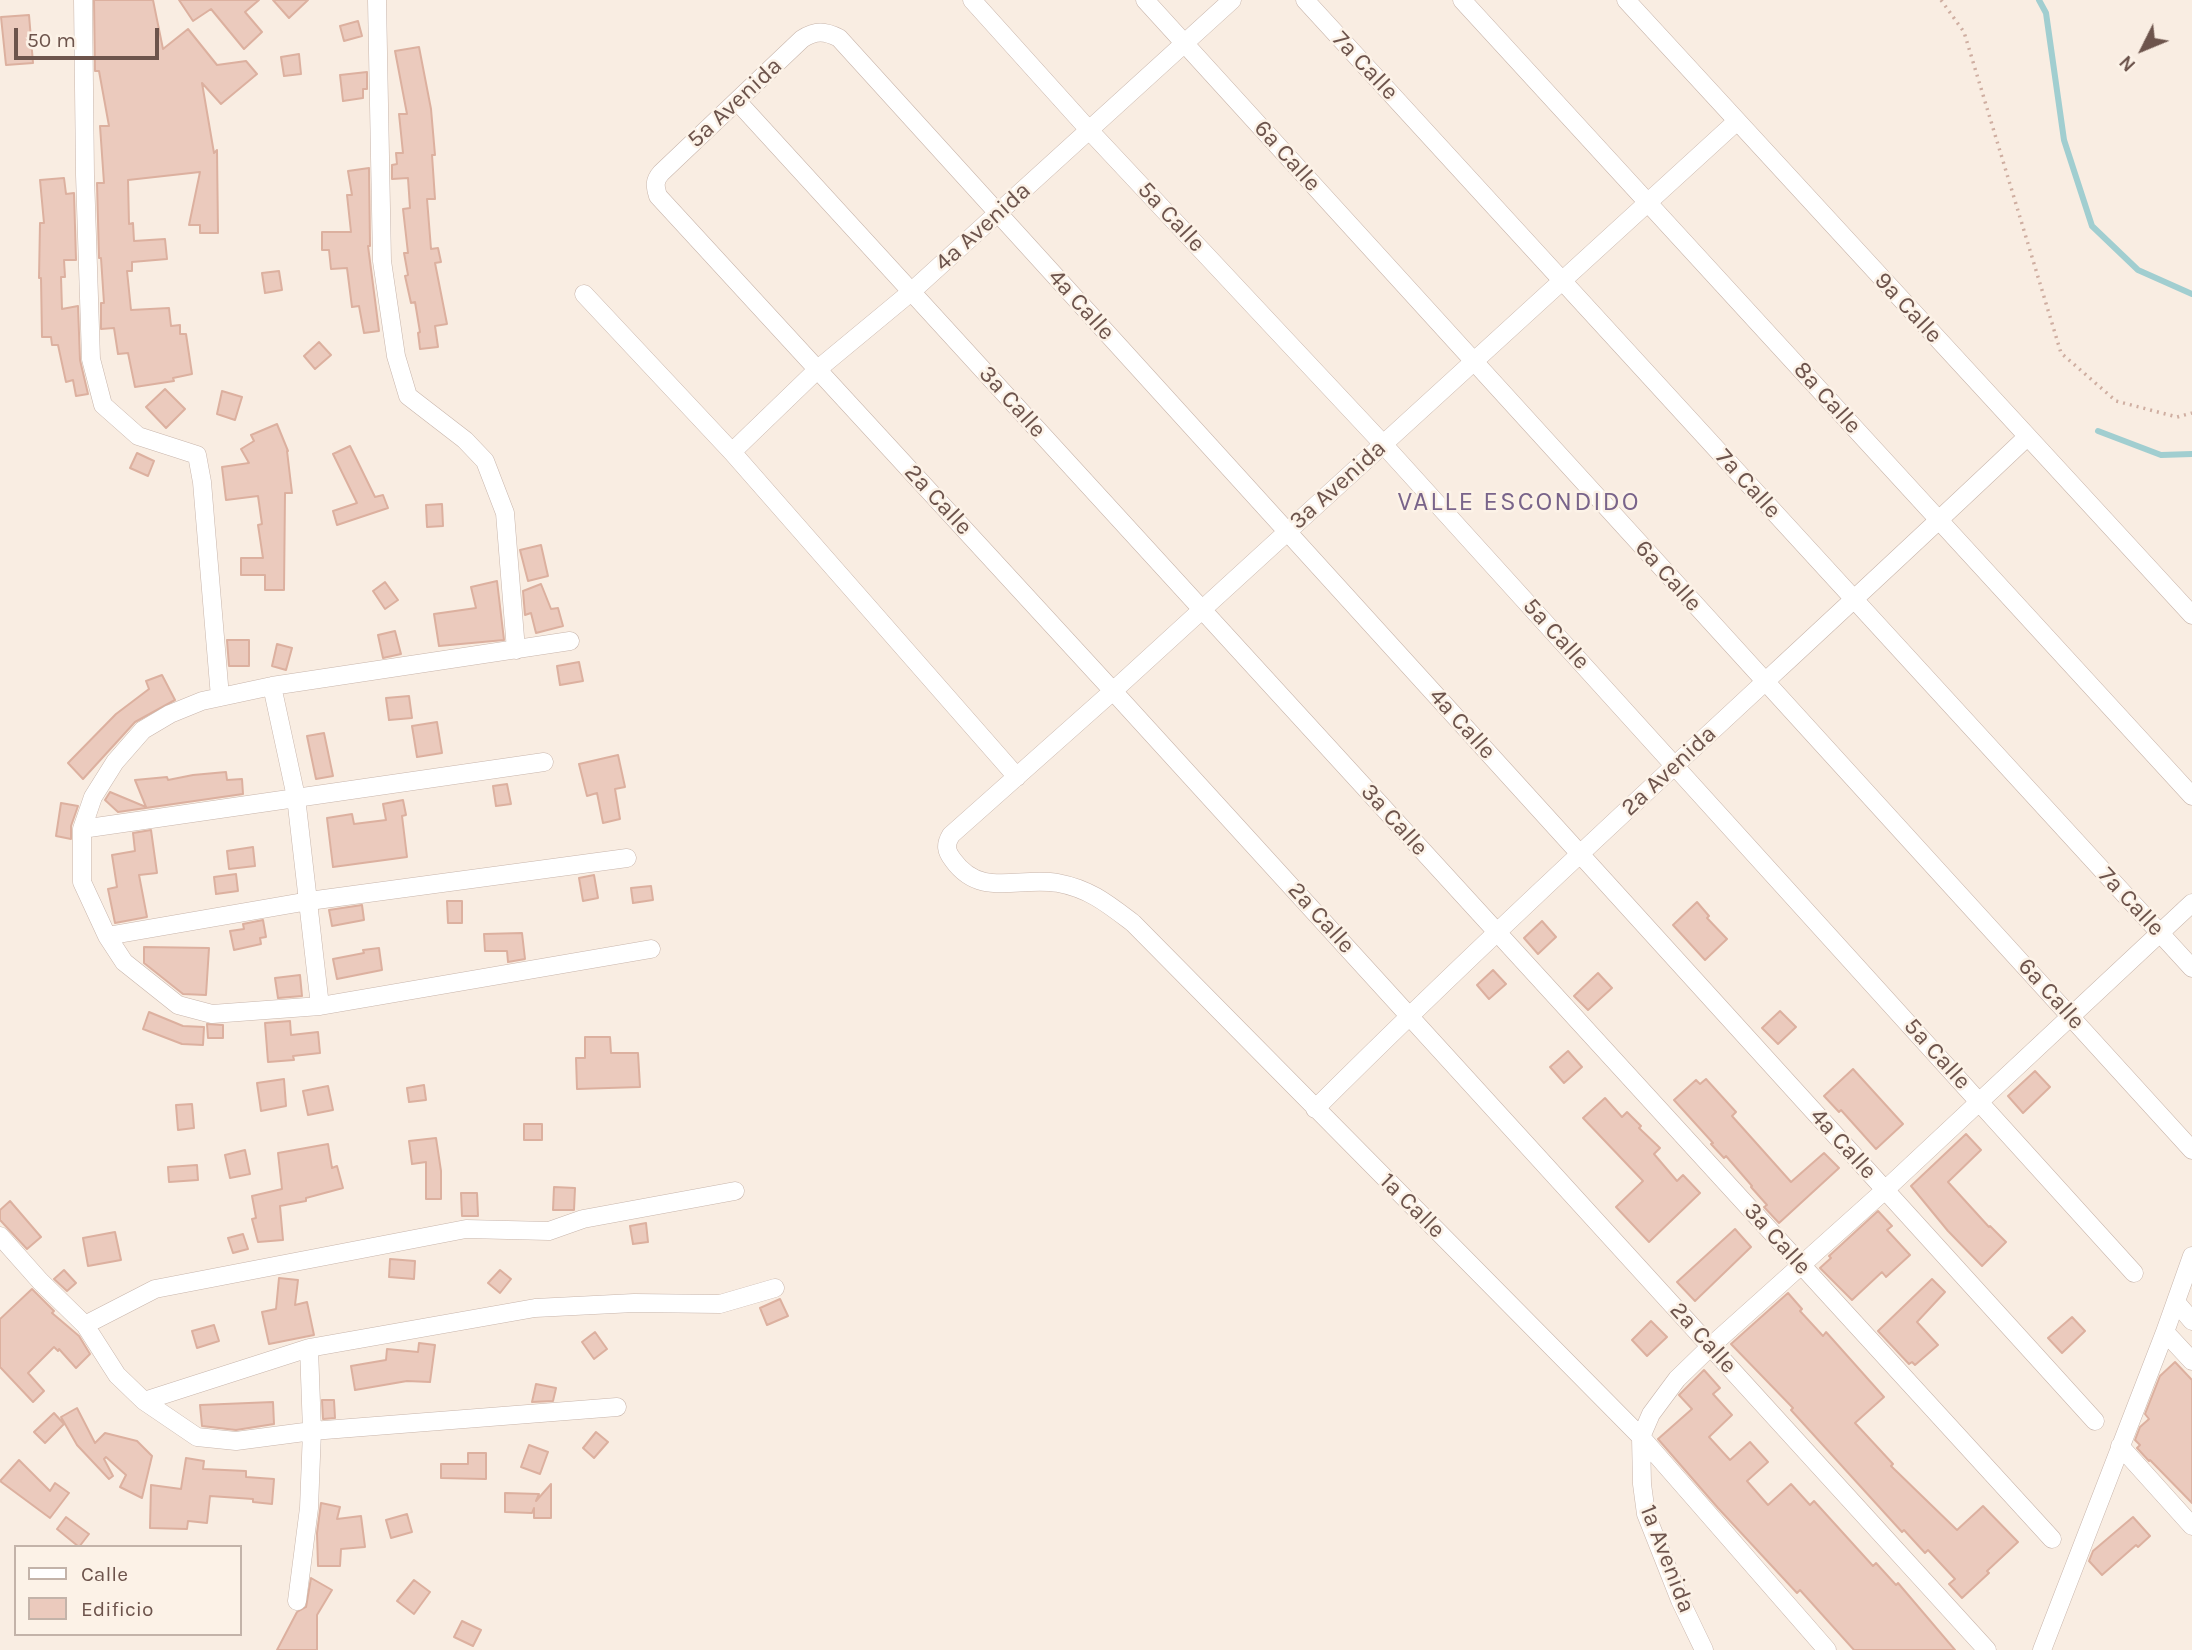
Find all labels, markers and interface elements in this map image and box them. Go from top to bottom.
scale bar [18,14,163,58]
north arrow [2108,14,2178,84]
street label: 7a Calle [1326,26,1404,106]
text: 50 m [27,28,76,52]
text: N [2115,51,2140,76]
street label: 5a Avenida [682,52,788,154]
street label: 6a Calle [1247,114,1327,198]
street label: 4a Avenida [929,176,1037,278]
street label: 5a Calle [1131,176,1211,258]
street label: 4a Calle [1042,263,1120,347]
street label: 9a Calle [1868,267,1948,349]
street label: 8a Calle [1787,356,1867,440]
street label: 3a Calle [972,360,1052,444]
street label: 3a Avenida [1284,434,1392,536]
street label: 7a Calle [1709,443,1787,525]
street label: 2a Calle [898,459,978,541]
district label: VALLE ESCONDIDO [1399,487,1639,519]
street label: 6a Calle [1628,534,1708,618]
street label: 5a Calle [1516,592,1596,676]
street label: 4a Calle [1423,682,1501,766]
street label: 2a Avenida [1615,720,1723,822]
street label: 3a Calle [1354,778,1434,862]
street label: 7a Calle [2092,862,2170,942]
street label: 2a Calle [1281,876,1361,960]
street label: 6a Calle [2011,952,2091,1036]
street label: 5a Calle [1897,1012,1977,1096]
street label: 4a Calle [1804,1102,1882,1186]
street label: 1a Calle [1373,1167,1451,1245]
street label: 3a Calle [1737,1197,1817,1281]
street label: 2a Calle [1663,1296,1743,1380]
street label: 1a Avenida [1633,1501,1701,1617]
legend [14,1545,242,1636]
text: Calle [81,1562,128,1586]
text: Edificio [81,1597,154,1621]

